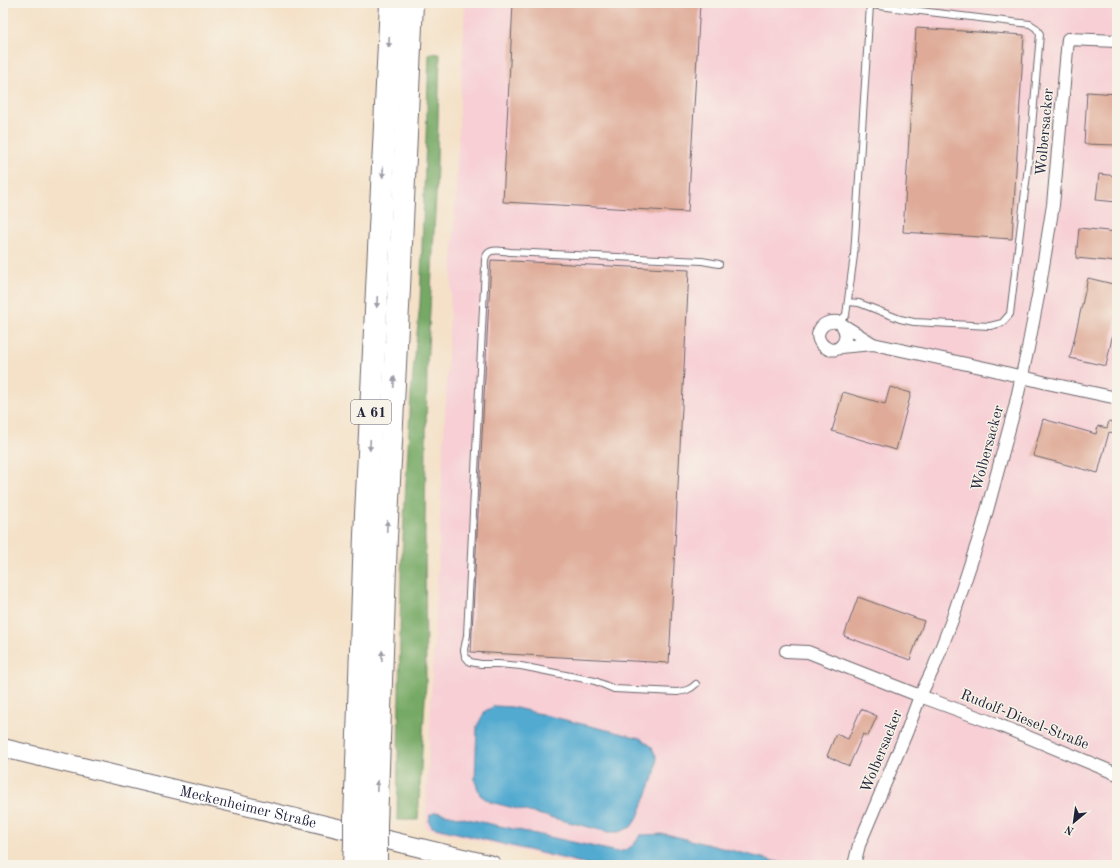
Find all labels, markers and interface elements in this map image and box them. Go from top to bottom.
one-way arrow [386,36,392,49]
street label: Wolbersacker [1034,88,1057,177]
one-way arrow [380,166,386,179]
one-way arrow [373,296,380,308]
one-way arrow [391,375,397,388]
road number: A 61 [351,400,391,424]
street label: Wolbersacker [970,404,1007,493]
one-way arrow [366,439,373,451]
one-way arrow [384,519,390,532]
one-way arrow [378,650,385,662]
street label: Rudolf-Diesel-Straße [958,688,1091,753]
street label: Wolbersacker [859,708,906,795]
one-way arrow [374,780,381,792]
street label: Meckenheimer Straße [178,784,318,832]
north arrow [1054,802,1094,842]
text: N [1063,822,1076,836]

